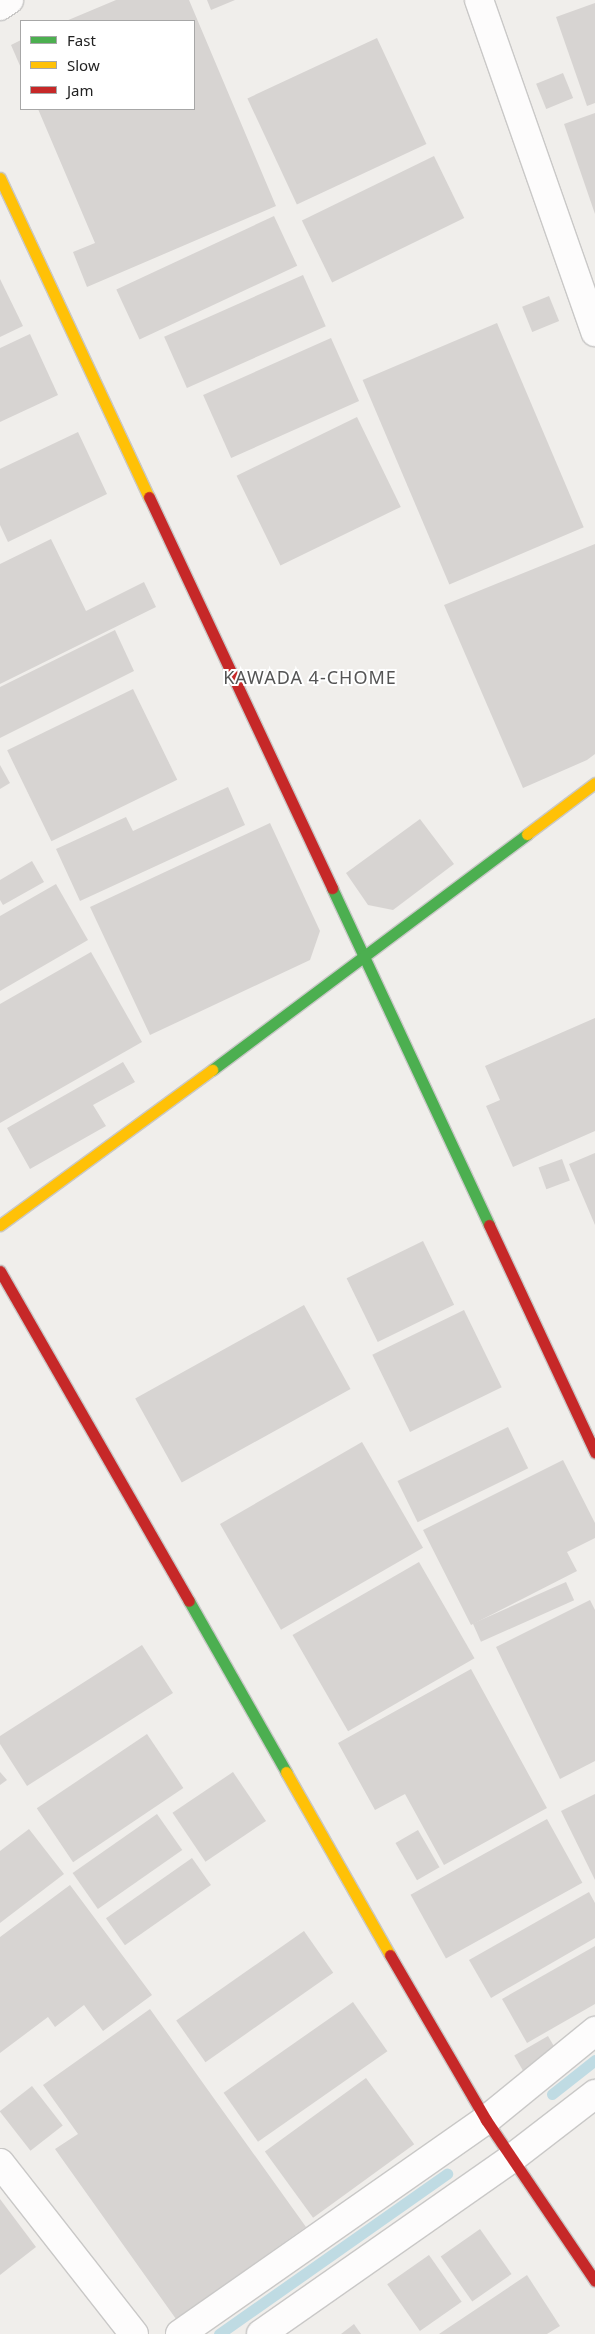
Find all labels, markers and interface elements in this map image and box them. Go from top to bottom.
legend [20,20,195,110]
text: Fast [67,30,96,50]
text: Slow [67,55,100,75]
text: Jam [67,80,94,100]
district label: KAWADA 4-CHOME [221,666,399,688]

